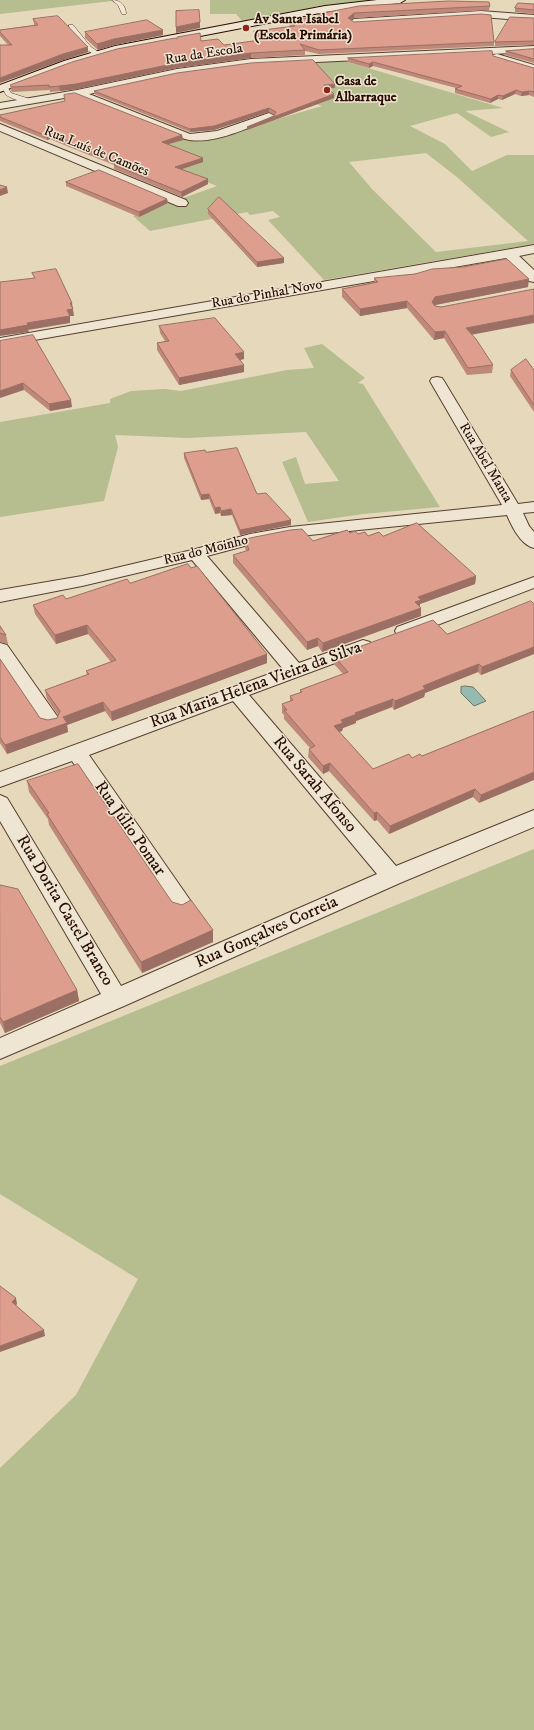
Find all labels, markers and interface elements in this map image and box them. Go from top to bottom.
place label: Av Santa Isabel (Escola Primária) [254,12,352,44]
marker: Av Santa Isabel (Escola Primária) [241,23,251,33]
street label: Rua da Escola [164,41,244,69]
place label: Casa de Albarraque [335,74,396,106]
marker: Casa de Albarraque [322,85,332,95]
street label: Rua Luís de Camões [41,123,151,181]
street label: Rua do Pinhal Novo [210,277,324,313]
street label: Rua Abel Manta [455,420,515,506]
street label: Rua do Moinho [162,532,250,570]
street label: Rua Maria Helena Vieira da Silva [147,638,365,734]
street label: Rua Sarah Afonso [268,733,360,837]
street label: Rua Júlio Pomar [89,778,169,880]
street label: Rua Dorita Castel Branco [11,832,117,990]
street label: Rua Gonçalves Correia [193,892,341,974]

